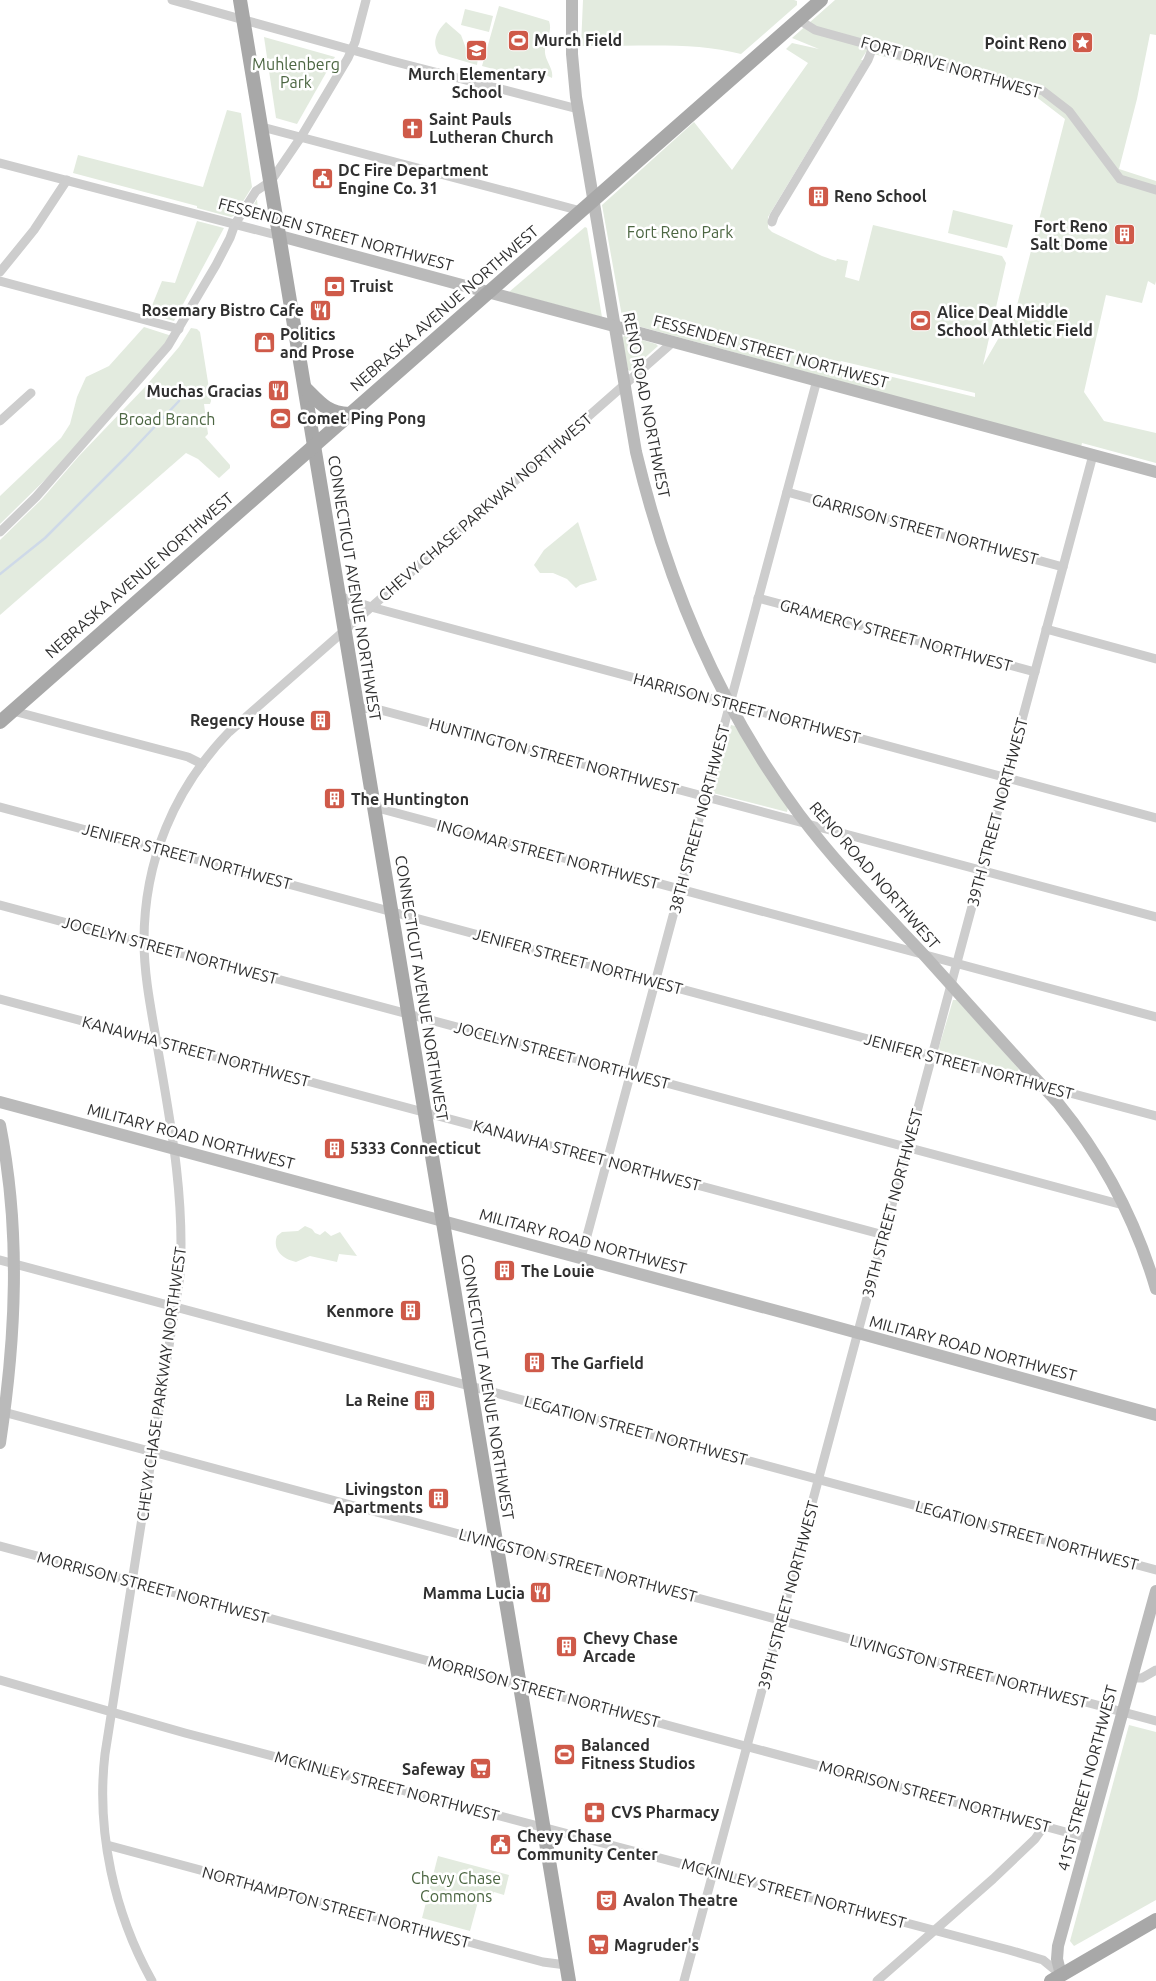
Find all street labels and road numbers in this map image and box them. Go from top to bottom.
street label: FORT DRIVE NORTHWEST [859,33,1043,101]
street label: FESSENDEN STREET NORTHWEST [217,194,456,274]
street label: NEBRASKA AVENUE NORTHWEST [346,221,542,394]
street label: RENO ROAD NORTHWEST [620,311,674,500]
street label: FESSENDEN STREET NORTHWEST [652,311,891,391]
street label: CHEVY CHASE PARKWAY NORTHWEST [375,409,596,605]
street label: CONNECTICUT AVENUE NORTHWEST [325,454,385,722]
street label: NEBRASKA AVENUE NORTHWEST [41,488,237,661]
street label: GARRISON STREET NORTHWEST [810,490,1040,568]
street label: GRAMERCY STREET NORTHWEST [778,595,1014,675]
street label: HARRISON STREET NORTHWEST [632,669,862,747]
street label: HUNTINGTON STREET NORTHWEST [427,714,681,798]
street label: 39TH STREET NORTHWEST [963,716,1031,908]
street label: 38TH STREET NORTHWEST [665,723,733,915]
street label: RENO ROAD NORTHWEST [806,798,944,952]
street label: INGOMAR STREET NORTHWEST [435,816,661,892]
street label: JENIFER STREET NORTHWEST [80,819,294,893]
street label: CONNECTICUT AVENUE NORTHWEST [392,854,452,1122]
street label: JOCELYN STREET NORTHWEST [60,913,280,988]
street label: JENIFER STREET NORTHWEST [471,924,685,998]
street label: KANAWHA STREET NORTHWEST [80,1012,312,1090]
street label: JOCELYN STREET NORTHWEST [452,1018,672,1093]
street label: JENIFER STREET NORTHWEST [862,1029,1076,1103]
street label: MILITARY ROAD NORTHWEST [85,1100,297,1172]
street label: 39TH STREET NORTHWEST [858,1107,926,1299]
street label: KANAWHA STREET NORTHWEST [471,1116,703,1194]
street label: MILITARY ROAD NORTHWEST [477,1205,689,1277]
street label: CHEVY CHASE PARKWAY NORTHWEST [133,1245,189,1522]
street label: CONNECTICUT AVENUE NORTHWEST [458,1253,518,1521]
street label: MILITARY ROAD NORTHWEST [867,1312,1079,1384]
street label: LEGATION STREET NORTHWEST [523,1392,750,1468]
street label: LEGATION STREET NORTHWEST [914,1497,1141,1573]
street label: 39TH STREET NORTHWEST [754,1499,822,1691]
street label: LIVINGSTON STREET NORTHWEST [457,1525,699,1606]
street label: MORRISON STREET NORTHWEST [35,1547,271,1627]
street label: LIVINGSTON STREET NORTHWEST [848,1631,1090,1712]
street label: MORRISON STREET NORTHWEST [426,1651,662,1731]
street label: 41ST STREET NORTHWEST [1054,1683,1121,1873]
street label: MCKINLEY STREET NORTHWEST [273,1747,501,1825]
street label: MORRISON STREET NORTHWEST [817,1756,1053,1836]
street label: MCKINLEY STREET NORTHWEST [680,1854,908,1932]
street label: NORTHAMPTON STREET NORTHWEST [200,1863,472,1951]

